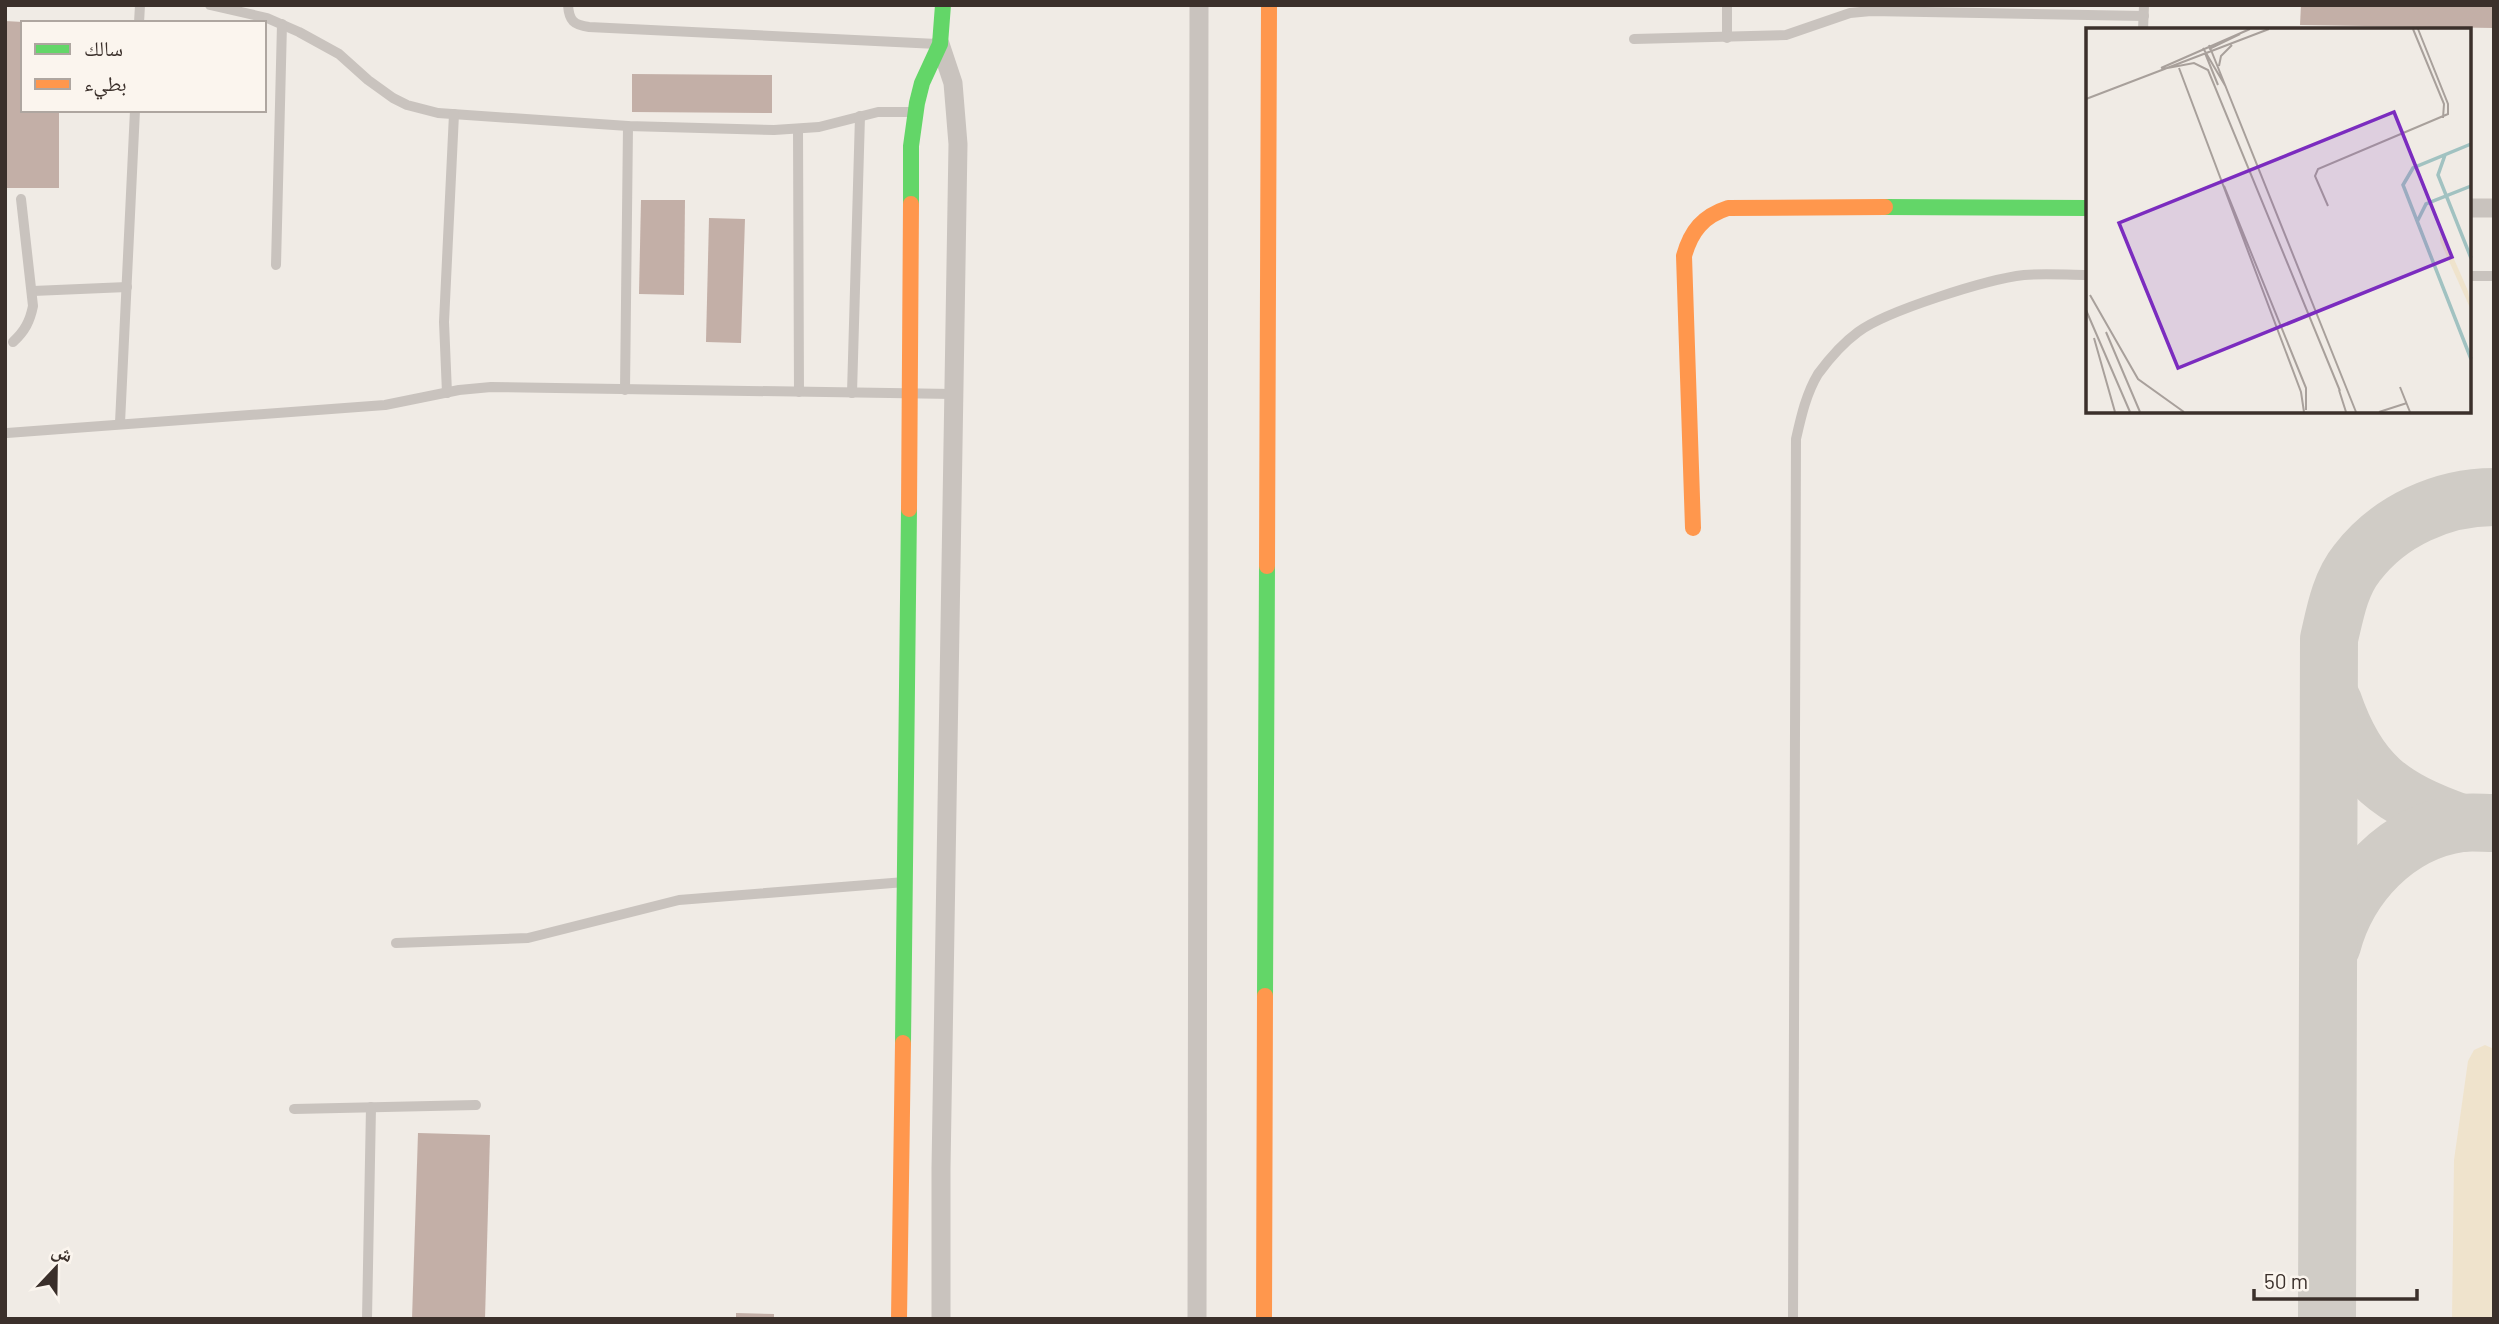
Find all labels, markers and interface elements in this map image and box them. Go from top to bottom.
legend [21,21,266,112]
inset map [2086,28,2471,413]
text: سالك [84,35,123,60]
text: بطيء [84,70,127,100]
north arrow [21,1233,91,1303]
text: ش [49,1237,76,1267]
scale bar [2254,1258,2417,1302]
text: 50 m [2264,1268,2308,1293]

